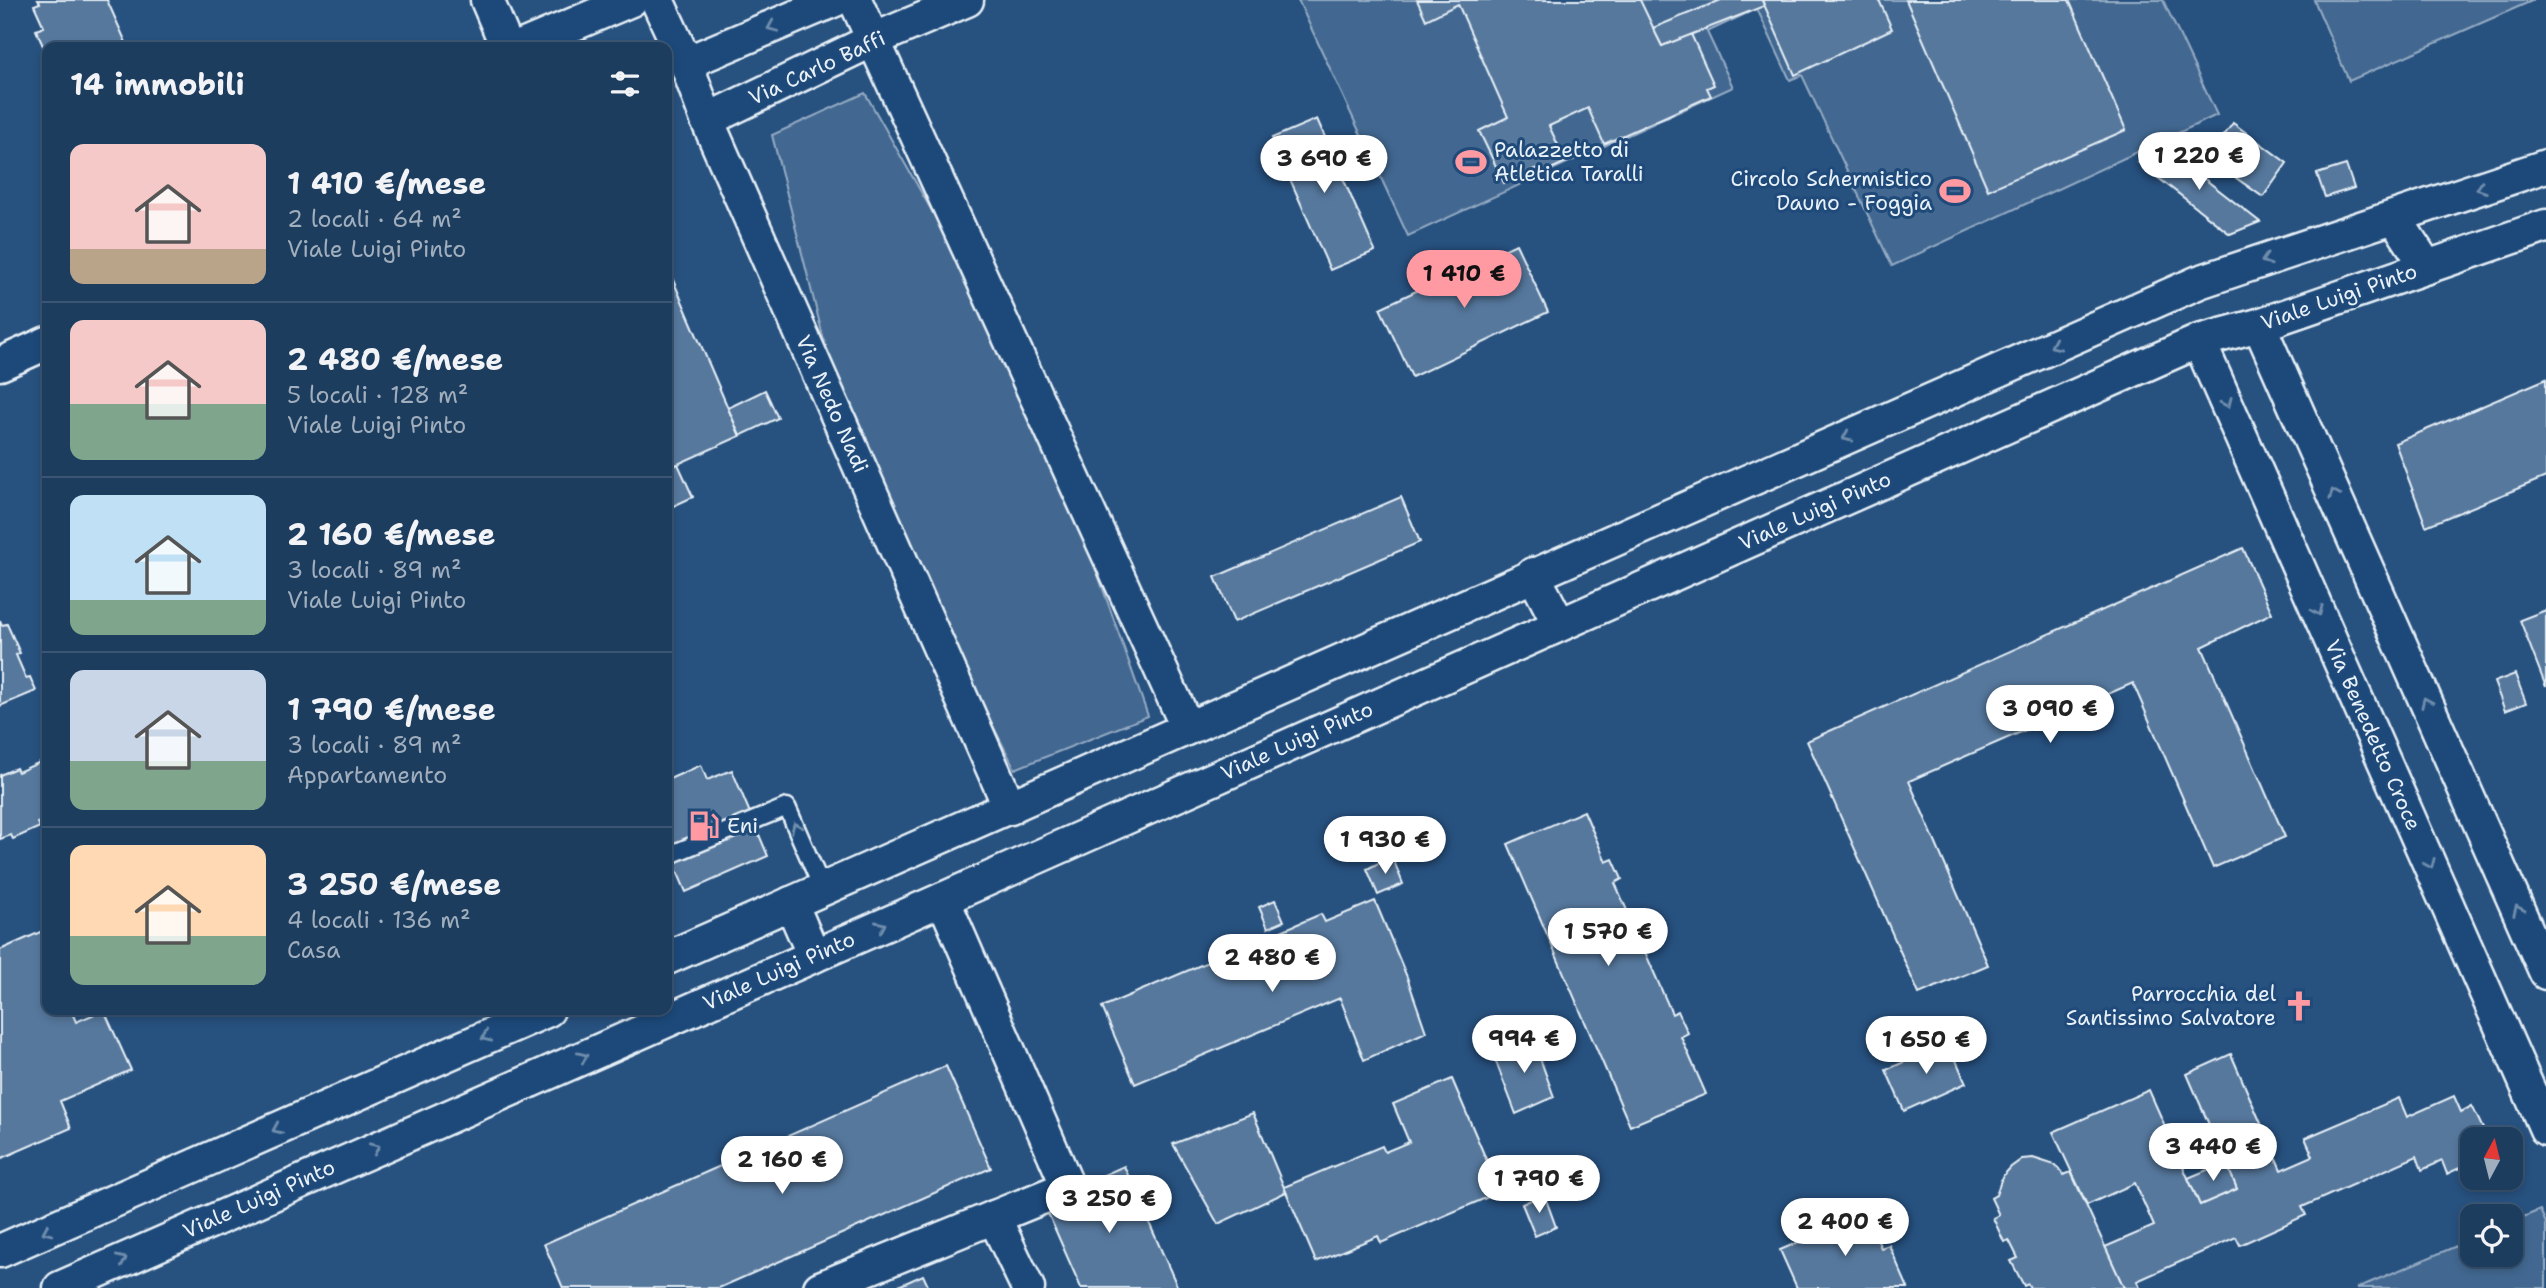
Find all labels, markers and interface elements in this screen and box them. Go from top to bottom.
one-way arrow [767,18,779,32]
street label: Via Carlo Baffi [744,24,890,112]
text: 14 immobili [70,64,245,105]
icon: filters [606,65,644,103]
pin: 1 220 € [2134,132,2264,192]
pin: 3 690 € [1259,136,1389,195]
place label: Palazzetto di Atletica Taralli [1494,136,1644,188]
text: 1 220 € [2154,140,2244,170]
text: 3 690 € [1276,143,1372,173]
sports icon: Palazzetto di Atletica Taralli [1454,145,1488,179]
text: 1 410 €/mese [287,163,486,204]
place label: Circolo Schermistico Dauno - Foggia [1731,165,1932,217]
icon: home [126,172,210,256]
sports icon: Circolo Schermistico Dauno - Foggia [1938,174,1972,208]
one-way arrow [2476,180,2488,194]
text: 2 locali · 64 m² [287,204,462,234]
text: Viale Luigi Pinto [287,234,466,264]
pin: 1 410 € [1399,250,1529,310]
one-way arrow [2260,252,2272,266]
street label: Viale Luigi Pinto [2257,257,2421,337]
text: 1 410 € [1423,258,1505,288]
street label: Via Nedo Nadi [789,331,875,477]
one-way arrow [2050,337,2062,351]
text: 2 480 €/mese [287,339,503,380]
icon: home [126,348,210,432]
text: 5 locali · 128 m² [287,380,468,410]
one-way arrow [2219,396,2233,408]
text: Viale Luigi Pinto [287,410,466,440]
one-way arrow [1841,429,1854,443]
street label: Viale Luigi Pinto [1735,465,1895,557]
one-way arrow [2328,489,2342,502]
text: 2 160 €/mese [287,514,495,555]
icon: home [126,523,210,607]
text: 3 locali · 89 m² [287,555,462,585]
text: Viale Luigi Pinto [287,585,466,615]
one-way arrow [2310,604,2324,617]
street label: Via Benedetto Croce [2318,635,2428,835]
pin: 3 090 € [1985,686,2115,745]
text: 1 790 €/mese [287,689,496,730]
text: 3 090 € [2002,693,2098,723]
street label: Viale Luigi Pinto [1217,695,1377,787]
one-way arrow [2420,697,2434,710]
icon: home [126,698,210,782]
text: 3 locali · 89 m² [287,730,462,760]
text: Appartamento [287,760,447,790]
fuel station icon: Eni [687,809,721,843]
place label: Eni [727,812,758,840]
pin: 1 930 € [1320,816,1450,876]
one-way arrow [790,822,804,834]
text: 1 930 € [1340,824,1430,854]
one-way arrow [2422,857,2436,870]
text: 3 250 €/mese [287,864,501,905]
icon: home [126,873,210,957]
text: 4 locali · 136 m² [287,905,471,935]
one-way arrow [2512,905,2526,918]
pin: 1 570 € [1543,908,1673,968]
text: 1 570 € [1564,916,1652,946]
one-way arrow [874,920,887,934]
street label: Viale Luigi Pinto [699,925,859,1017]
pin: 2 480 € [1207,934,1337,994]
text: Casa [287,935,340,965]
text: 2 480 € [1224,942,1320,972]
place label: Parrocchia del Santissimo Salvatore [2066,980,2277,1032]
church icon: Parrocchia del Santissimo Salvatore [2282,989,2316,1023]
pin: 994 € [1475,1016,1573,1075]
pin: 1 650 € [1861,1016,1991,1076]
text: 994 € [1488,1023,1560,1053]
text: 1 650 € [1882,1024,1970,1054]
one-way arrow [481,1029,493,1043]
one-way arrow [576,1051,588,1065]
one-way arrow [272,1121,285,1135]
pin: 3 440 € [2148,1124,2278,1183]
north arrow [2460,1127,2524,1190]
map controls [2460,1127,2523,1267]
text: 3 440 € [2165,1131,2261,1161]
pin: 2 160 € [717,1136,847,1196]
one-way arrow [368,1142,380,1156]
text: 2 160 € [737,1144,827,1174]
street label: Viale Luigi Pinto [179,1153,339,1245]
pin: 1 790 € [1474,1156,1604,1215]
text: 1 790 € [1494,1163,1584,1193]
pin: 3 250 € [1044,1176,1174,1235]
text: 3 250 € [1062,1183,1156,1213]
pin: 2 400 € [1780,1198,1910,1258]
button: locate [2460,1204,2523,1267]
text: 2 400 € [1797,1206,1893,1236]
one-way arrow [42,1223,54,1237]
one-way arrow [115,1254,127,1268]

